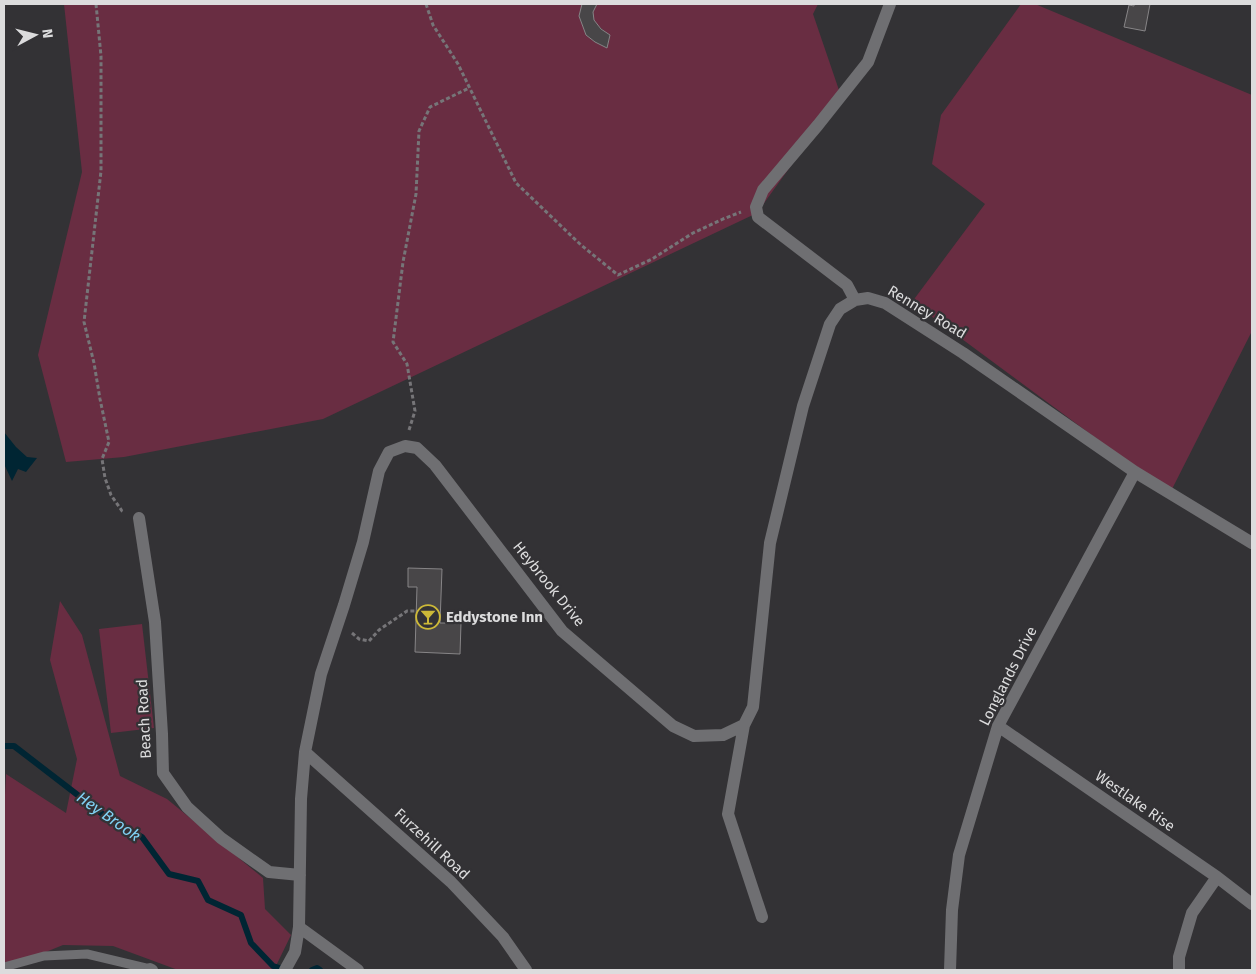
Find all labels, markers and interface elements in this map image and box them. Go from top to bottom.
north arrow [10,10,60,60]
text: N [38,28,56,39]
street label: Renney Road [884,281,970,343]
street label: Heybrook Drive [509,538,589,630]
bar icon: Eddystone Inn [415,604,441,630]
place label: Eddystone Inn [446,608,543,626]
street label: Longlands Drive [975,623,1041,729]
street label: Beach Road [133,679,155,759]
street label: Westlake Rise [1092,767,1178,835]
water label: Hey Brook [73,788,144,845]
street label: Furzehill Road [391,805,473,883]

